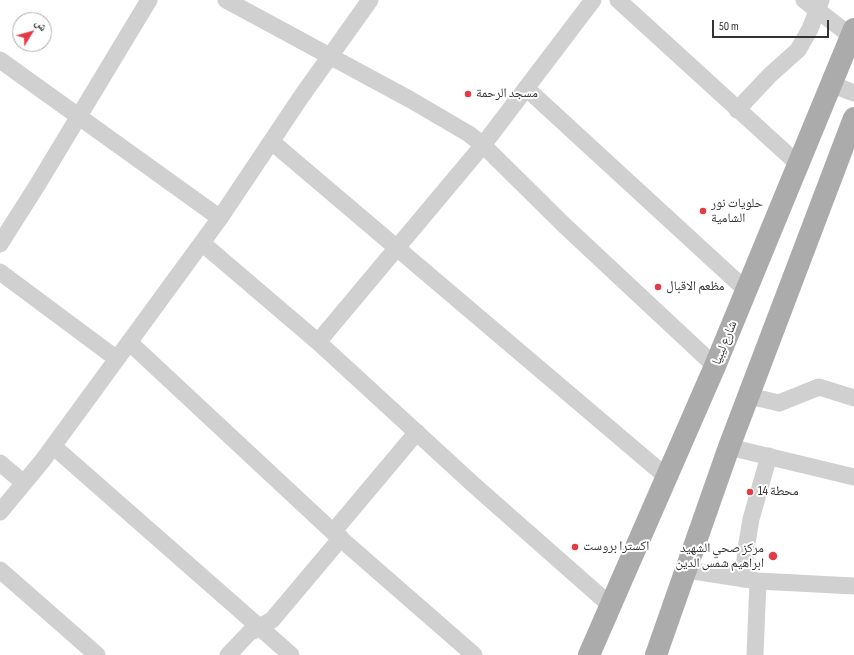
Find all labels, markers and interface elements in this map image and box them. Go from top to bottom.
north arrow [12,12,52,52]
scale bar [714,12,831,38]
text: ش [32,17,50,34]
text: 50 m [719,19,739,34]
place label: مسجد الرحمة [476,86,538,102]
marker: مسجد الرحمة [463,89,473,99]
place label: حلويات نور الشامية [711,196,763,227]
marker: حلويات نور الشامية [698,206,708,216]
place label: مظعم الاقبال [666,279,725,295]
marker: مظعم الاقبال [653,282,663,292]
street label: شارع ليبيا [709,319,741,367]
place label: محطة 14 [758,484,799,500]
marker: محطة 14 [745,487,755,497]
place label: اكسترا بروست [583,539,649,555]
place label: مركز صحي الشهيد ابراهيم شمس الدين [675,541,764,572]
marker: اكسترا بروست [570,542,580,552]
marker: مركز صحي الشهيد ابراهيم شمس الدين [767,550,779,562]

